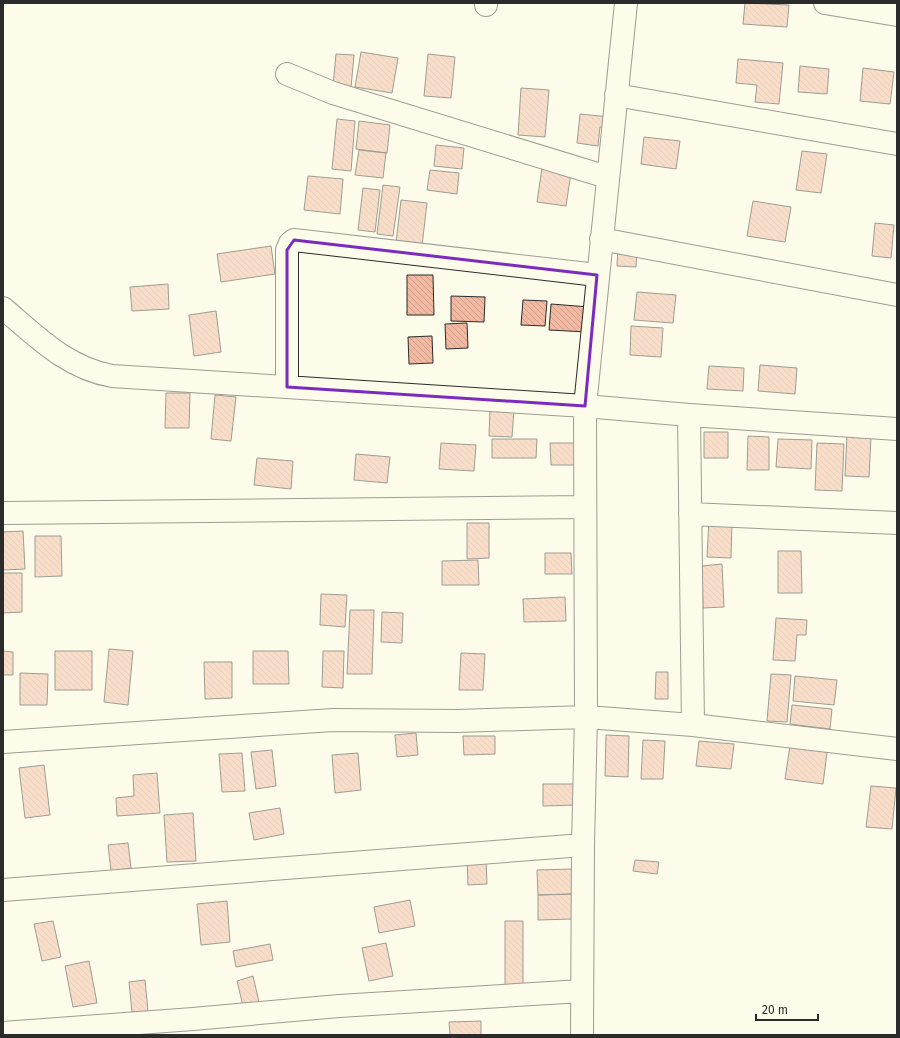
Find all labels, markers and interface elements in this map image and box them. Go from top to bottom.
scale bar [756,996,818,1022]
text: 20 m [762,1003,788,1017]

